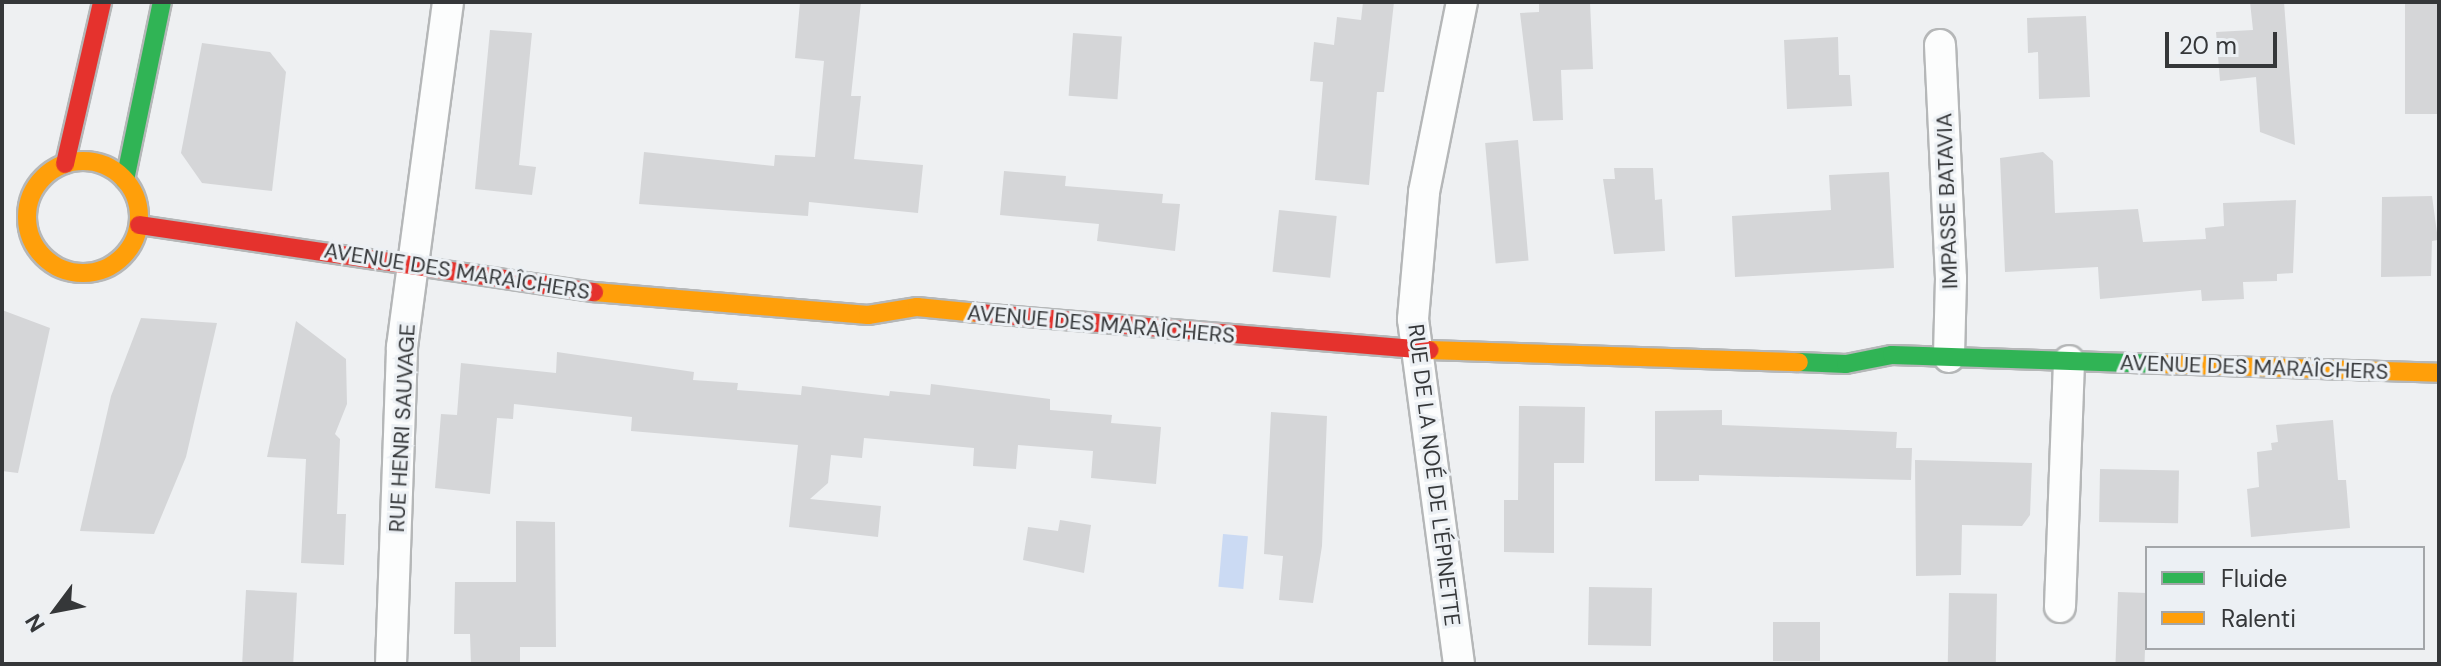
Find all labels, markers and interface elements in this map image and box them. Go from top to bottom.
scale bar [2169,16,2281,66]
text: 20 m [2179,30,2237,61]
street label: IMPASSE BATAVIA [1931,112,1963,290]
street label: AVENUE DES MARAÎCHERS [322,237,592,305]
street label: AVENUE DES MARAÎCHERS [966,299,1236,349]
street label: RUE HENRI SAUVAGE [383,323,421,533]
street label: RUE DE LA NOÉ DE L'ÉPINETTE [1402,323,1466,627]
street label: AVENUE DES MARAÎCHERS [2119,349,2389,385]
legend [2145,546,2425,650]
text: Fluide [2221,563,2287,594]
north arrow [16,570,96,650]
text: Ralenti [2221,603,2296,634]
text: N [19,609,52,637]

